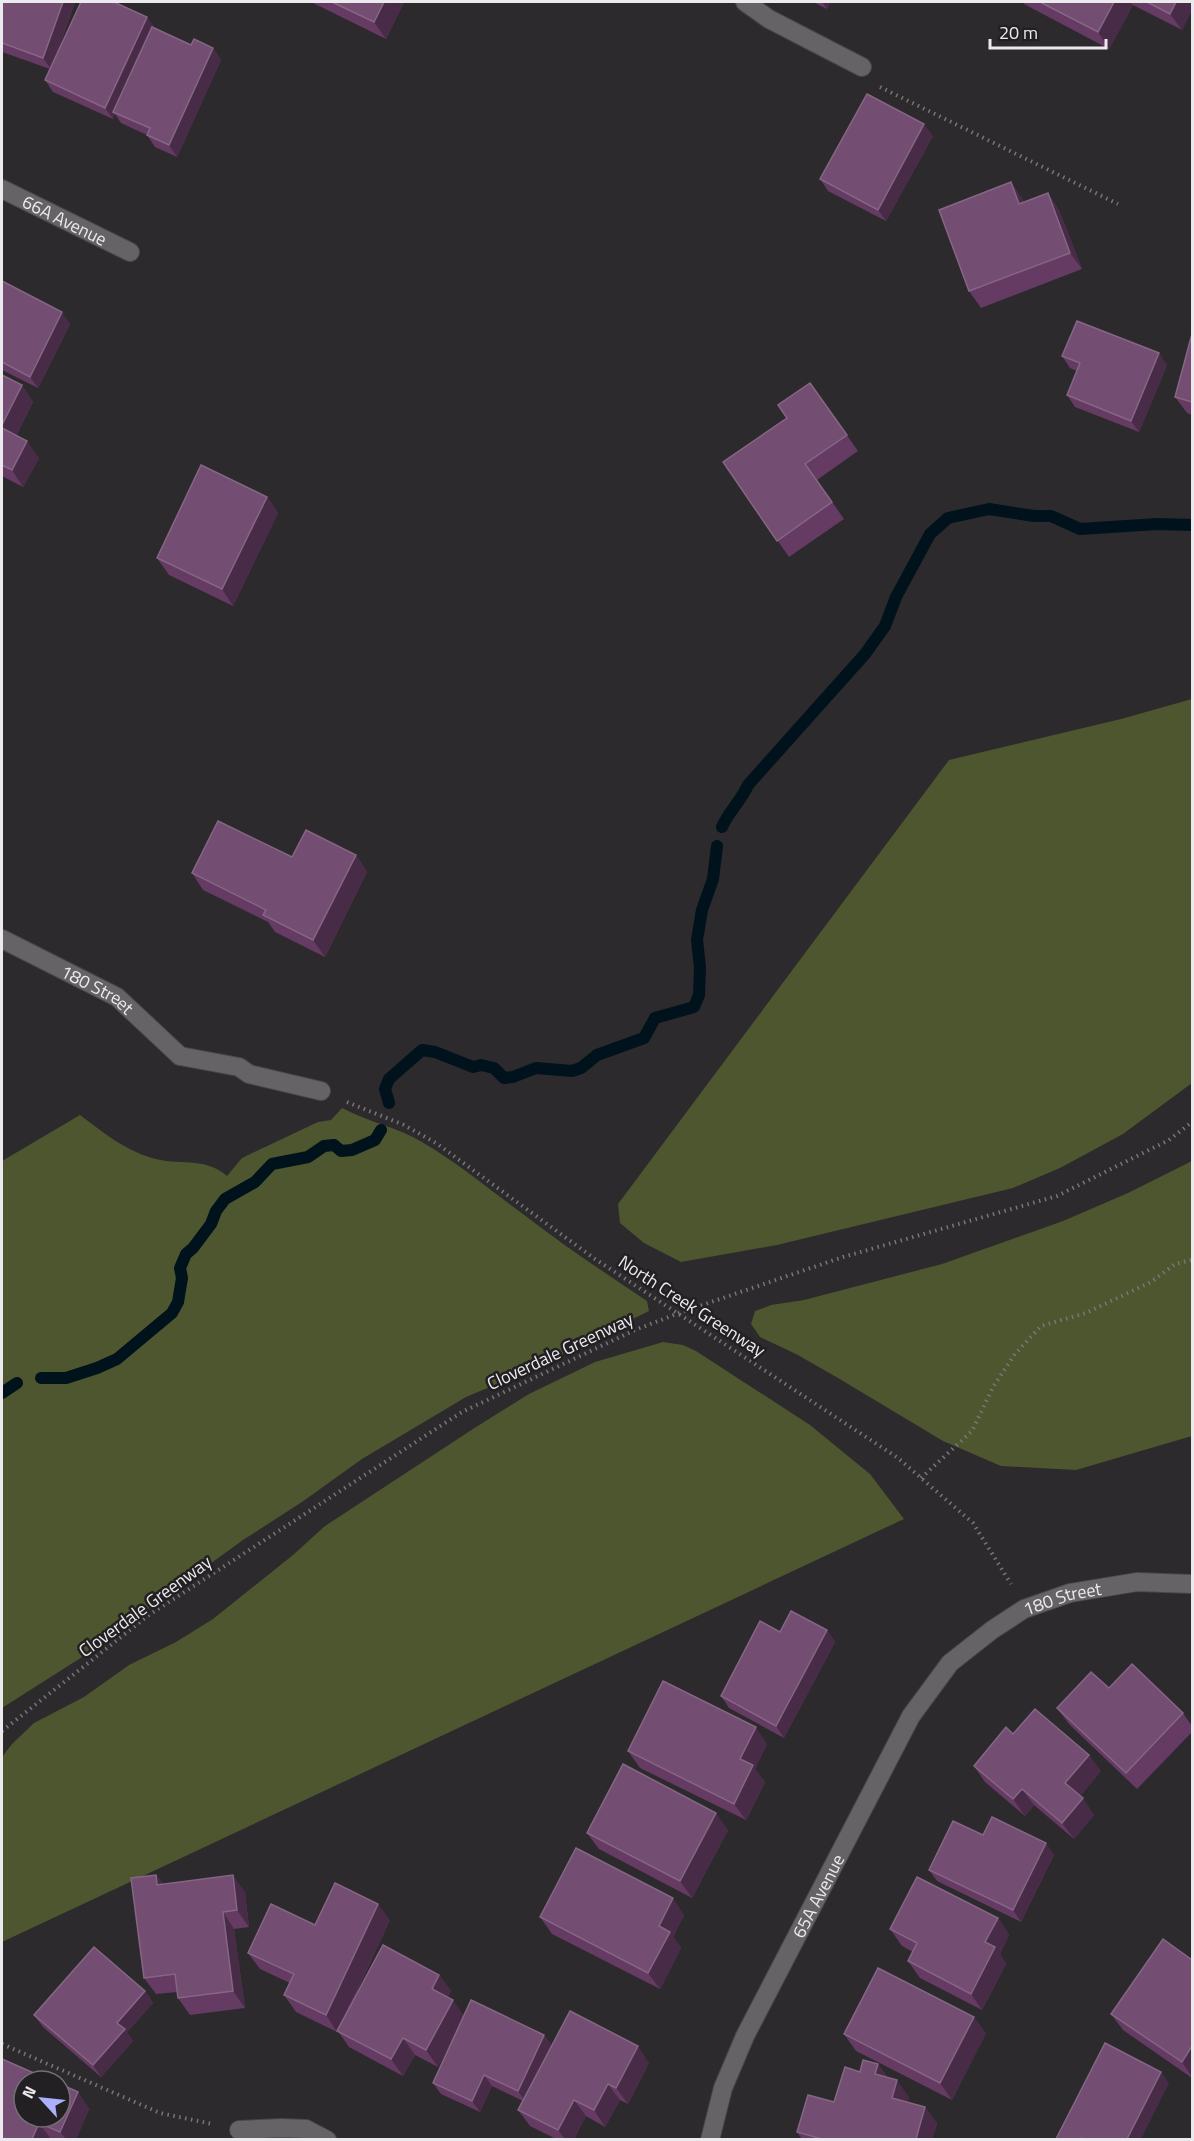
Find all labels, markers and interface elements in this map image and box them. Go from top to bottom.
scale bar [990,12,1106,50]
text: 20 m [999,19,1038,46]
street label: 66A Avenue [18,188,112,252]
street label: 180 Street [56,957,141,1021]
street label: North Creek Greenway [613,1248,771,1364]
street label: Cloverdale Greenway [482,1305,638,1397]
street label: Cloverdale Greenway [73,1548,217,1664]
street label: 180 Street [1019,1574,1104,1622]
street label: 65A Avenue [785,1849,851,1943]
north arrow [12,2069,72,2129]
text: N [15,2082,42,2103]

